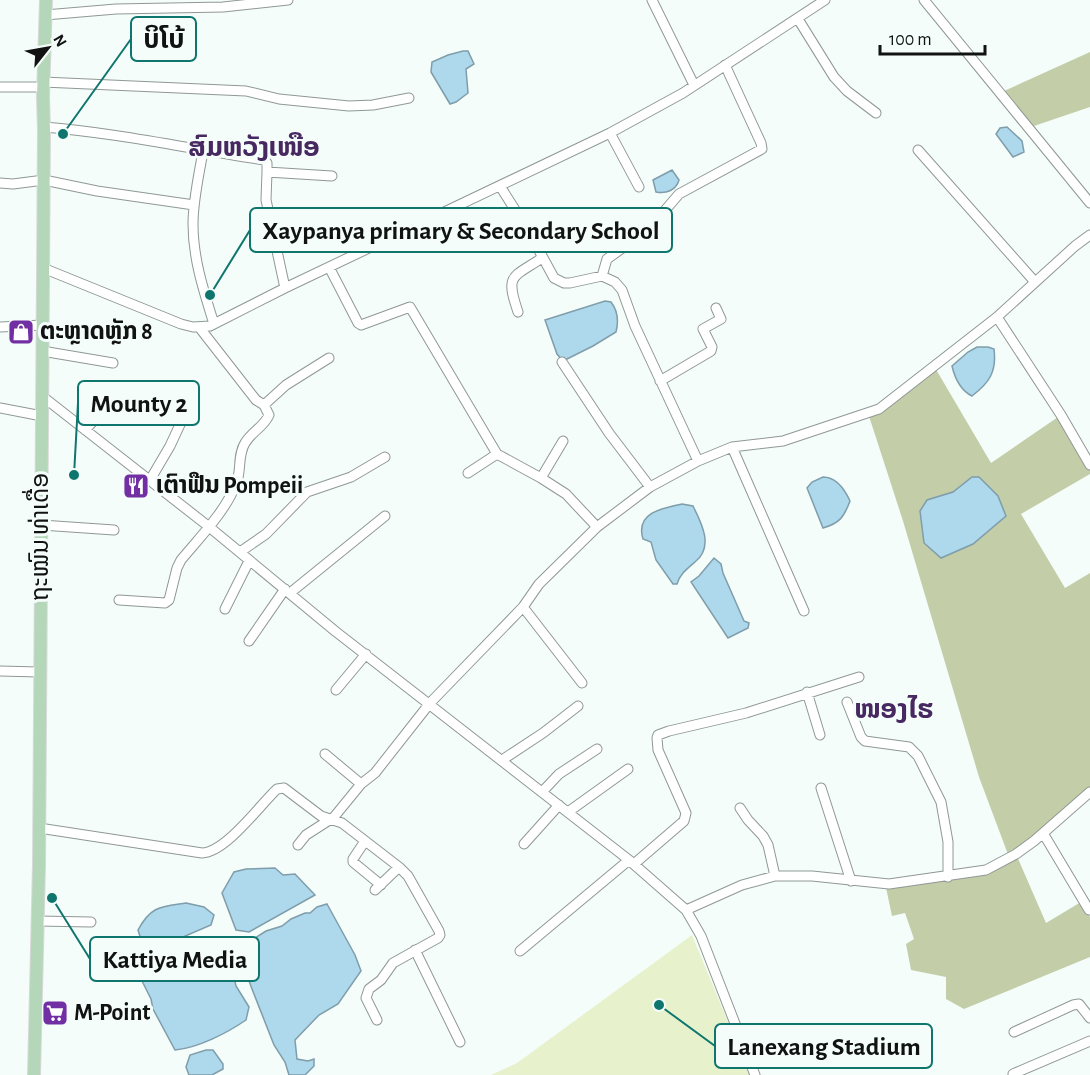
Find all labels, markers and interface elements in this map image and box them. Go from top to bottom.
callout: ບິໂບ້ [131,17,196,61]
north arrow [18,18,78,78]
scale bar [880,18,985,56]
text: ບິໂບ້ [144,24,185,53]
text: 100 m [889,31,932,49]
text: N [50,32,70,50]
district label: ສົມຫວັງເໜືອ [188,132,320,161]
callout: Xaypanya primary & Secondary School [250,208,672,252]
text: Xaypanya primary & Secondary School [262,218,660,244]
shop icon: ຕະຫຼາດຫຼັກ 8 [6,317,36,347]
place label: ຕະຫຼາດຫຼັກ 8 [40,318,153,345]
callout: Mounty 2 [78,381,199,425]
text: Mounty 2 [91,391,187,417]
restaurant icon: ເຕົາຟືນ Pompeii [121,471,151,501]
place label: ເຕົາຟືນ Pompeii [156,471,303,498]
street label: ຖະໝົນ ທ່າເດື່ອ [21,473,53,601]
district label: ໜອງໄຮ [855,695,933,723]
callout: Kattiya Media [90,937,259,981]
text: Kattiya Media [102,947,248,973]
supermarket icon: M-Point [40,998,70,1028]
place label: M-Point [74,1001,150,1025]
callout: Lanexang Stadium [715,1024,932,1068]
text: Lanexang Stadium [727,1034,921,1060]

